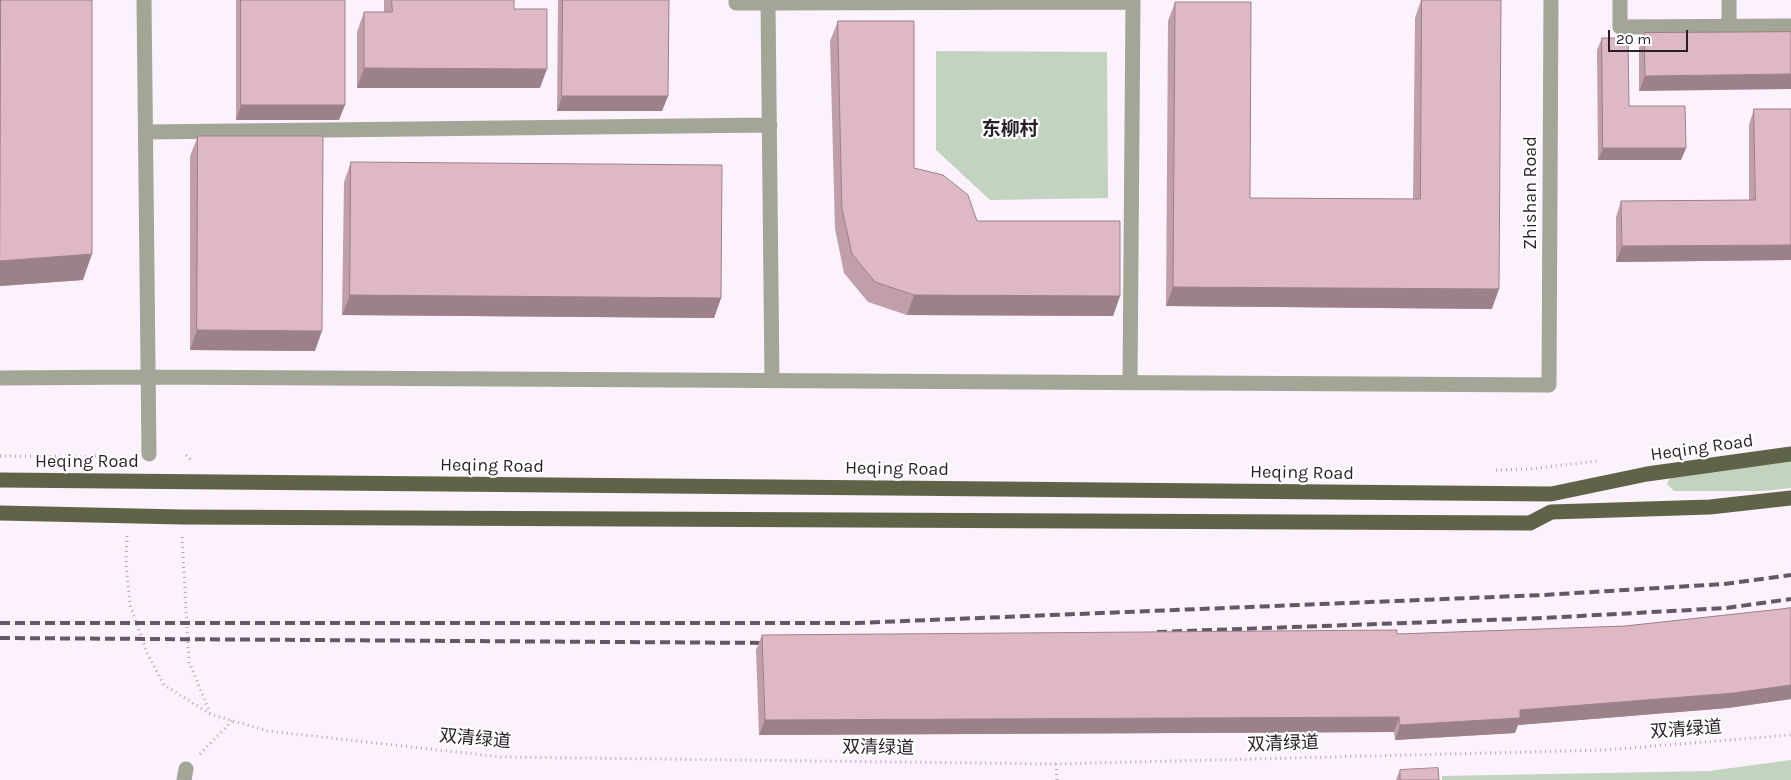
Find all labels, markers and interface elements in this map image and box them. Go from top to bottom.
scale bar [1611,20,1691,52]
text: 20 m [1616,30,1651,48]
district label: 东柳村 [982,119,1038,141]
street label: Zhishan Road [1520,136,1542,250]
street label: Heqing Road [1649,430,1755,466]
street label: Heqing Road [35,451,139,473]
street label: Heqing Road [440,454,544,478]
street label: Heqing Road [845,457,949,481]
street label: Heqing Road [1250,461,1354,485]
street label: 双清绿道 [1649,717,1723,743]
street label: 双清绿道 [438,725,512,753]
street label: 双清绿道 [1247,732,1319,756]
street label: 双清绿道 [842,737,914,759]

